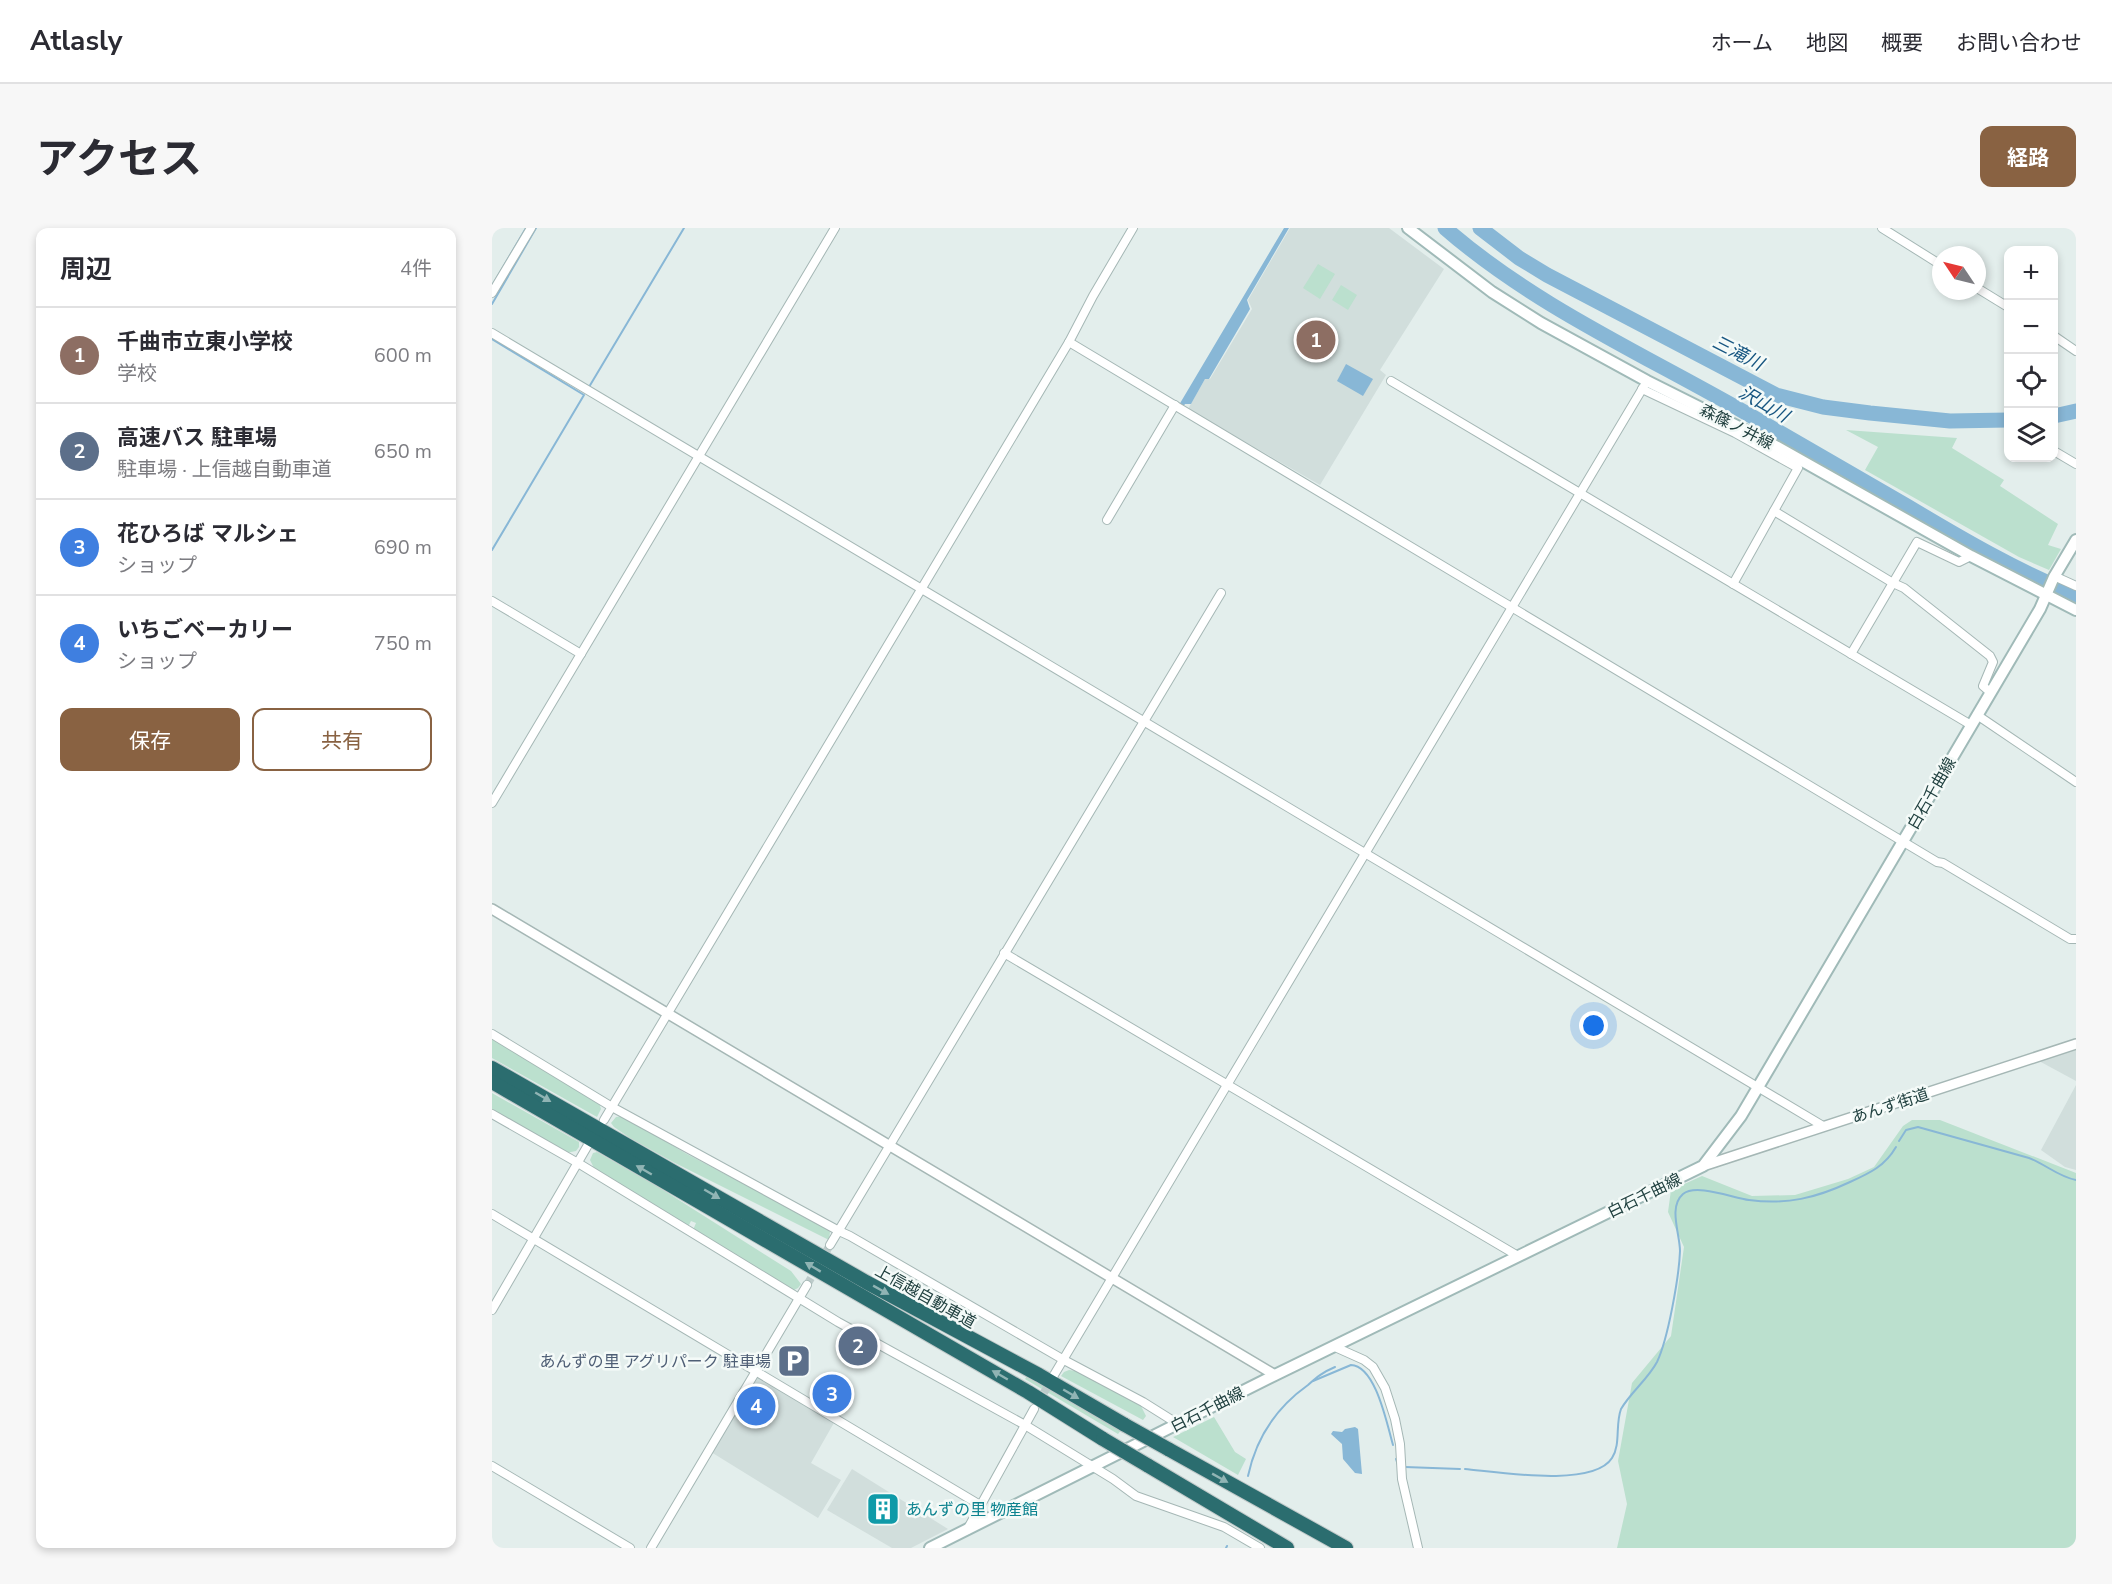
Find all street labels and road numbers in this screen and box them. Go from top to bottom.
street label: 森篠ノ井線 [1696,399,1777,455]
street label: 白石千曲線 [1902,753,1961,834]
street label: あんず街道 [1849,1083,1932,1129]
street label: 白石千曲線 [1604,1168,1685,1223]
street label: 上信越自動車道 [871,1260,980,1334]
street label: 白石千曲線 [1167,1382,1248,1438]

